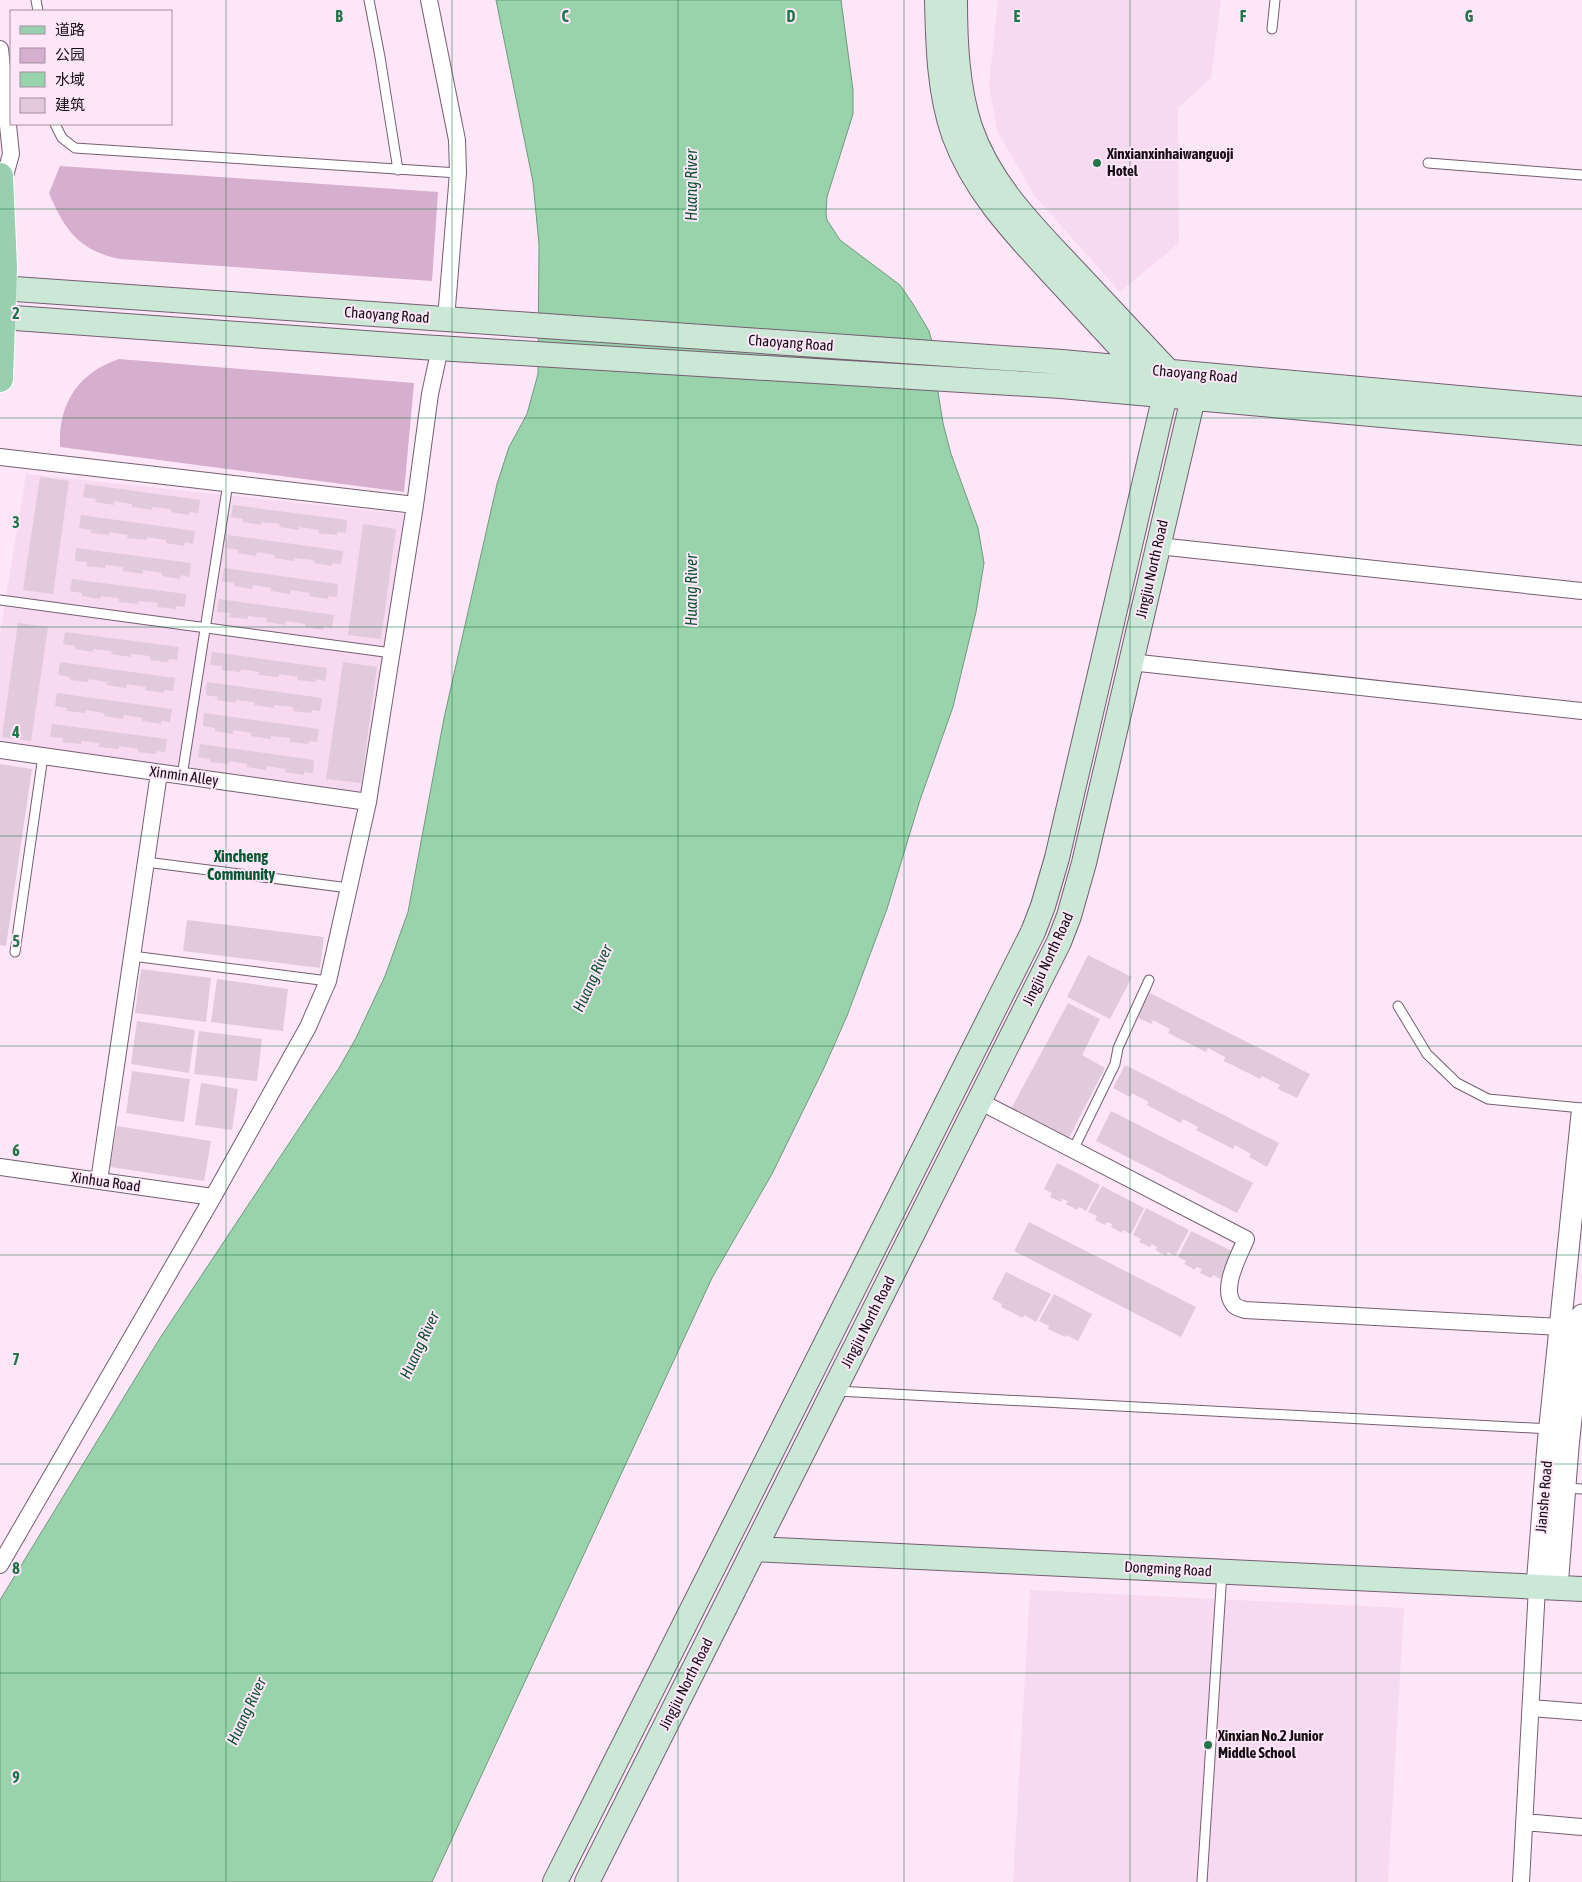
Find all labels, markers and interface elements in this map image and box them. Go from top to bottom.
text: B [335,7,343,25]
text: C [561,7,569,25]
text: D [787,7,796,25]
text: E [1014,7,1021,25]
text: F [1240,7,1247,25]
text: G [1465,7,1474,25]
legend [10,10,172,125]
text: 道路 [55,21,85,38]
text: 公园 [55,46,85,63]
text: 水域 [55,71,85,88]
text: 建筑 [55,96,85,113]
place label: Xinxianxinhaiwanguoji Hotel [1106,145,1233,179]
water label: Huang River [682,148,701,221]
marker: Xinxianxinhaiwanguoji Hotel [1091,157,1103,169]
street label: Chaoyang Road [344,303,430,326]
text: 2 [12,304,20,322]
street label: Chaoyang Road [748,331,834,354]
street label: Chaoyang Road [1152,361,1238,386]
text: 3 [12,513,20,531]
street label: Jingjiu North Road [1132,518,1171,620]
water label: Huang River [682,553,701,626]
text: 4 [11,723,20,741]
street label: Xinmin Alley [149,762,219,789]
district label: Xincheng Community [207,847,275,883]
street label: Jingjiu North Road [1019,910,1077,1008]
text: 5 [12,932,20,950]
water label: Huang River [569,940,617,1015]
text: 6 [12,1141,20,1159]
street label: Xinhua Road [70,1168,142,1195]
street label: Jingjiu North Road [837,1273,898,1370]
water label: Huang River [396,1307,444,1382]
text: 7 [12,1350,20,1368]
street label: Jianshe Road [1532,1460,1555,1534]
street label: Dongming Road [1124,1558,1212,1579]
text: 8 [12,1559,20,1577]
street label: Jingjiu North Road [655,1635,716,1732]
water label: Huang River [223,1673,271,1748]
place label: Xinxian No.2 Junior Middle School [1217,1727,1324,1761]
marker: Xinxian No.2 Junior Middle School [1202,1739,1214,1751]
text: 9 [12,1768,20,1786]

